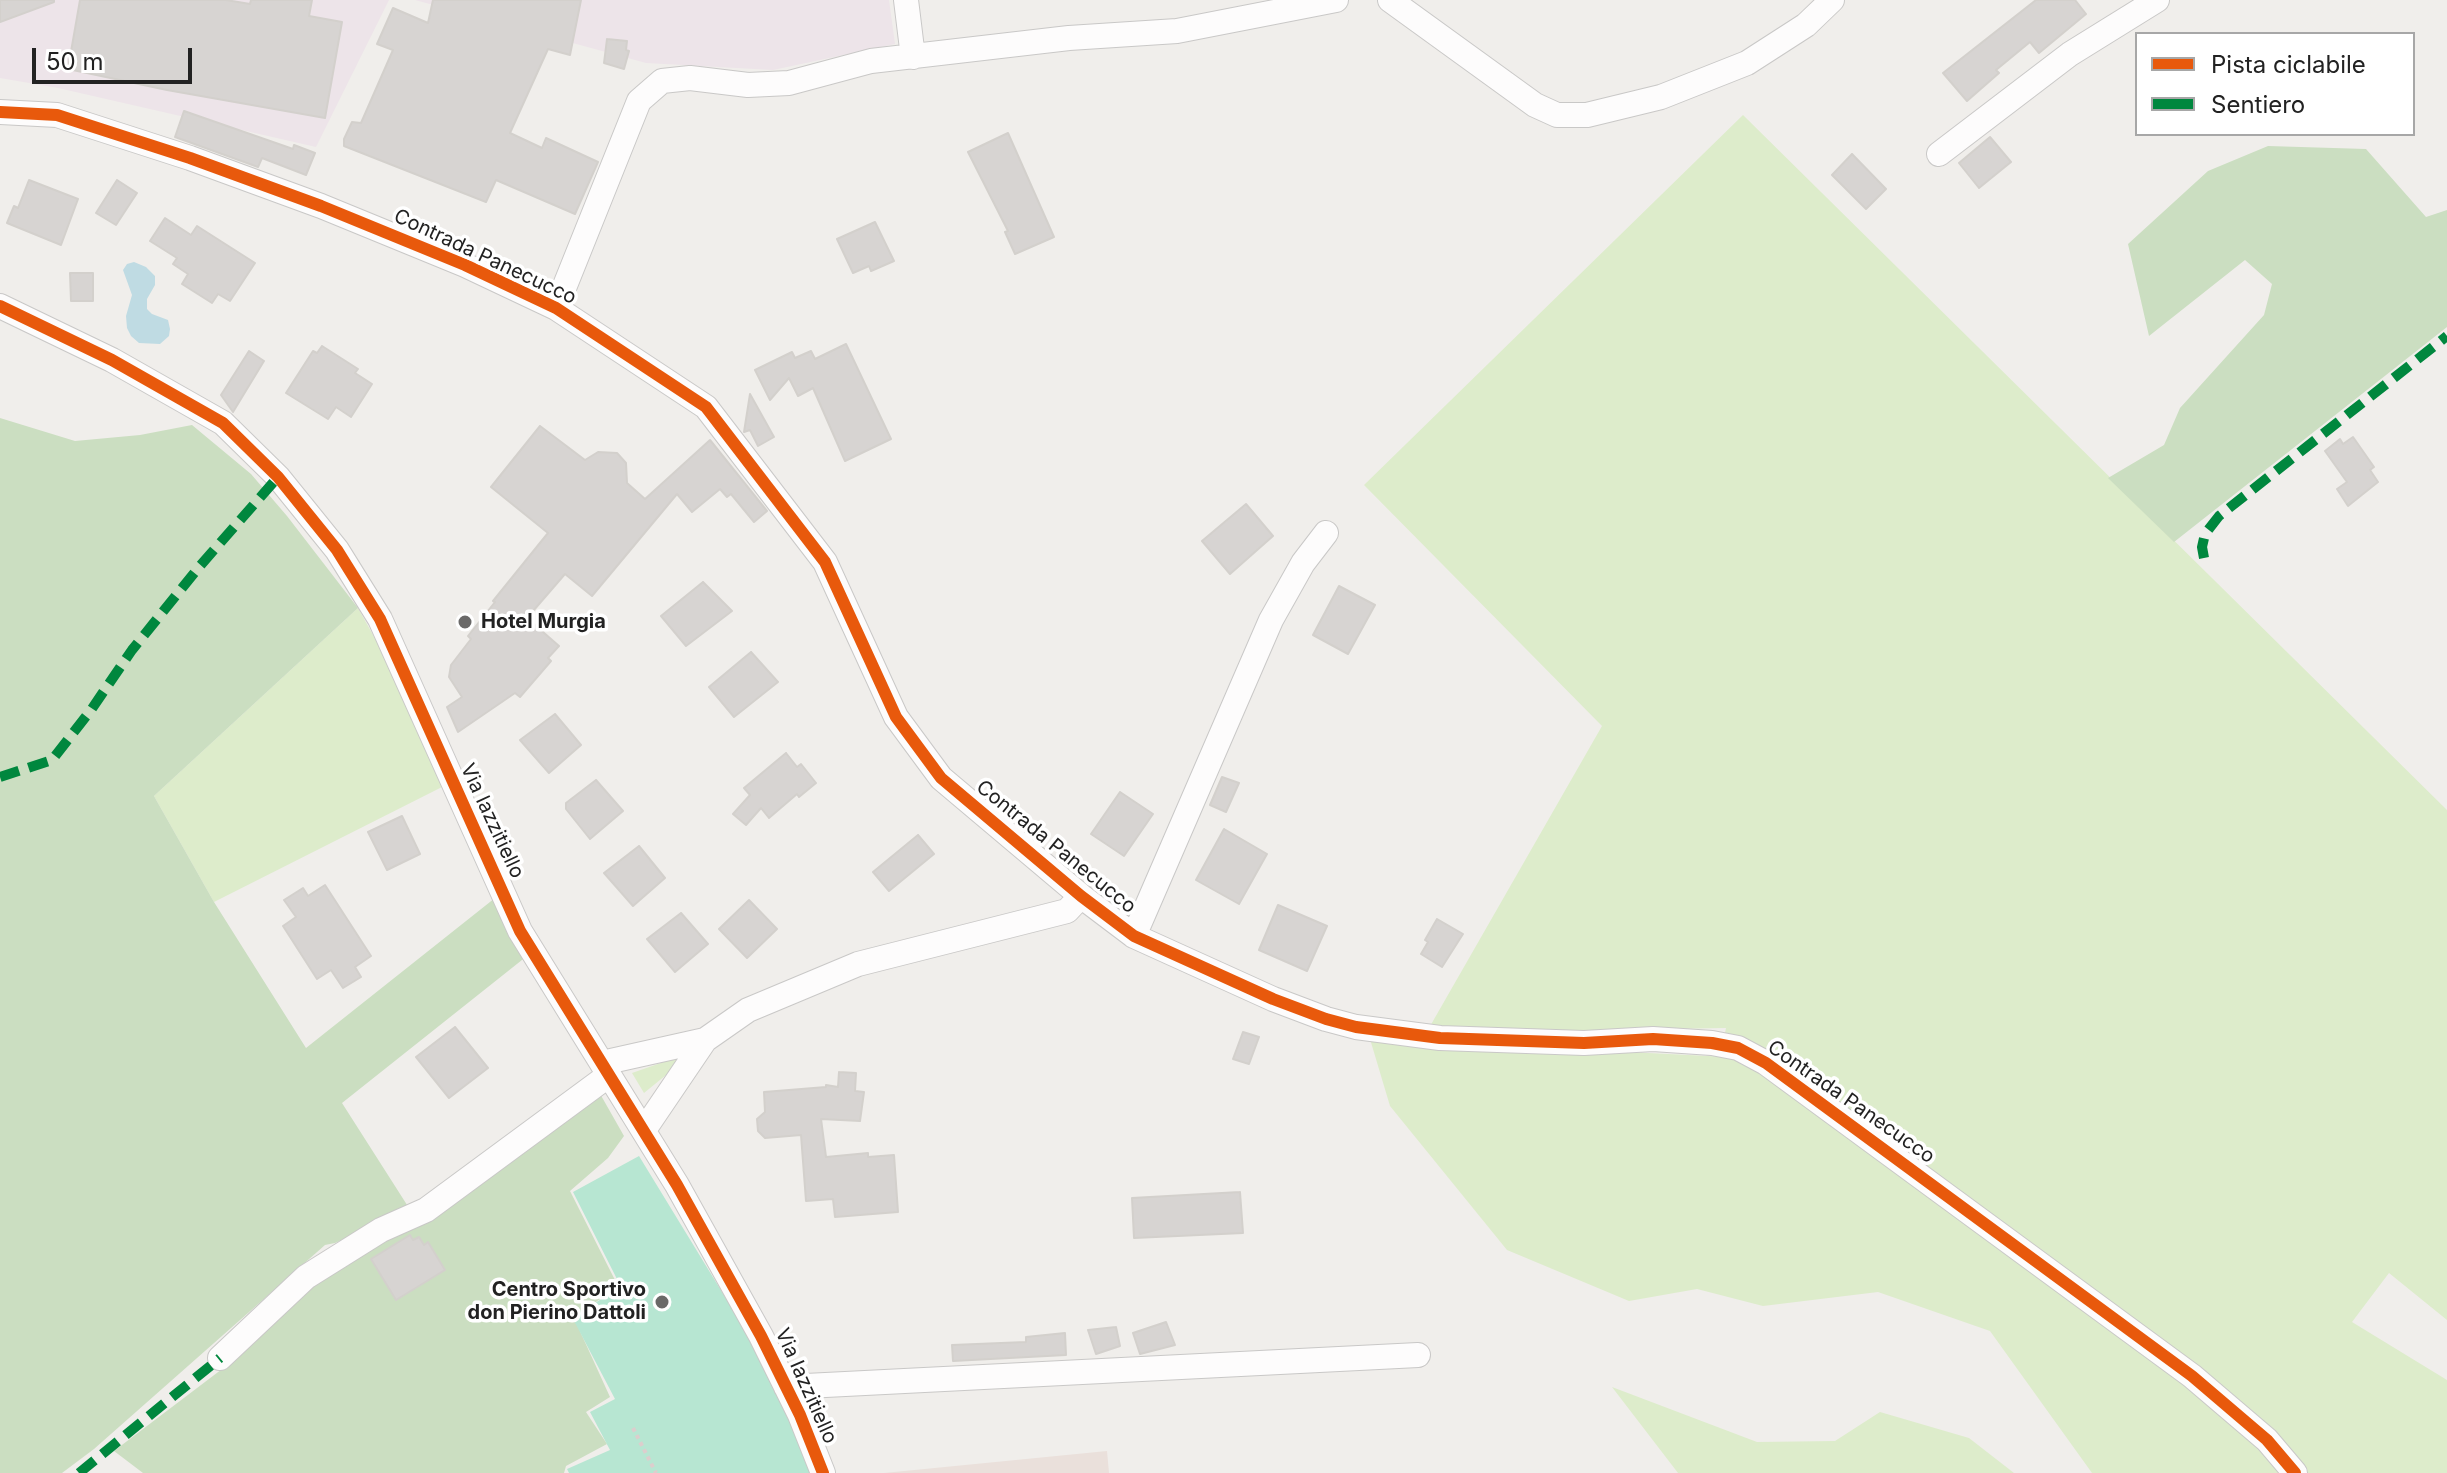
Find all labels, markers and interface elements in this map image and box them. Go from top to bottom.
scale bar [36,32,196,82]
legend [2135,32,2415,136]
text: 50 m [46,47,104,76]
text: Pista ciclabile [2211,50,2366,79]
text: Sentiero [2211,90,2305,119]
street label: Contrada Panecucco [390,204,580,310]
place label: Hotel Murgia [481,610,606,634]
marker: Hotel Murgia [456,613,474,631]
street label: Via Iazzitiello [455,760,529,882]
street label: Contrada Panecucco [971,775,1141,919]
street label: Contrada Panecucco [1763,1035,1939,1169]
place label: Centro Sportivo don Pierino Dattoli [468,1278,646,1325]
marker: Centro Sportivo don Pierino Dattoli [653,1293,671,1311]
street label: Via Iazzitiello [770,1325,842,1447]

